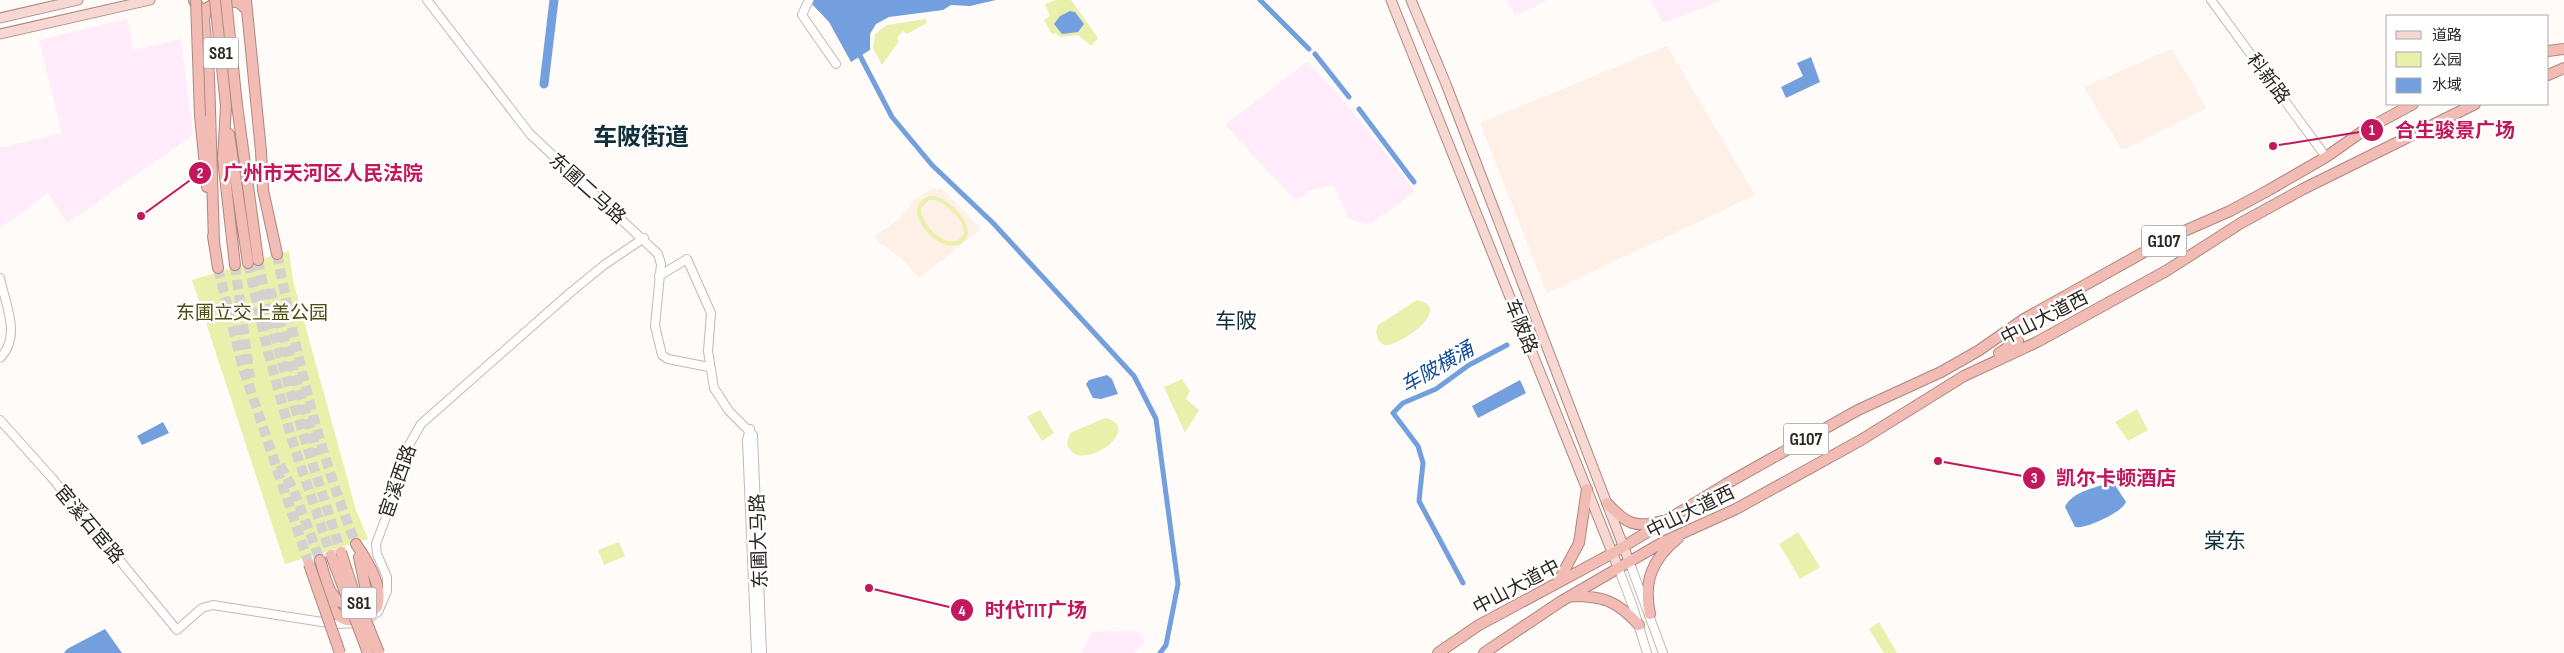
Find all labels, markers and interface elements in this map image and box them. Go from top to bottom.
legend [2386,15,2549,105]
text: 道路 [2432,26,2462,45]
road number: S81 [204,38,238,68]
street label: 科新路 [2241,49,2294,109]
text: 公园 [2432,51,2462,70]
text: 水域 [2432,76,2462,95]
callout: 合生骏景广场 [2360,113,2525,148]
text: 合生骏景广场 [2395,119,2515,143]
text: 1 [2369,121,2375,140]
district label: 车陂街道 [593,123,689,152]
street label: 东圃二马路 [544,149,630,229]
callout: 广州市天河区人民法院 [188,156,433,191]
text: 广州市天河区人民法院 [223,162,423,186]
text: 2 [197,164,203,183]
road number: G107 [2142,226,2186,256]
street label: 中山大道西 [1997,287,2092,350]
street label: 车陂路 [1499,296,1542,357]
park label: 东圃立交上盖公园 [176,302,328,325]
district label: 车陂 [1215,309,1257,334]
water label: 车陂横涌 [1397,336,1480,398]
road number: G107 [1784,424,1828,454]
street label: 宦溪西路 [375,442,422,521]
callout: 凯尔卡顿酒店 [2021,460,2186,495]
text: 凯尔卡顿酒店 [2056,467,2176,491]
text: 3 [2031,469,2038,488]
street label: 宦溪石宦路 [50,481,128,569]
street label: 中山大道西 [1643,481,1738,544]
street label: 东圃大马路 [746,493,773,589]
district label: 棠东 [2204,529,2246,554]
street label: 中山大道中 [1469,555,1564,620]
road number: S81 [342,588,376,618]
callout: 时代TIT广场 [950,593,1097,628]
text: 时代TIT广场 [985,599,1087,623]
text: 4 [959,602,966,621]

